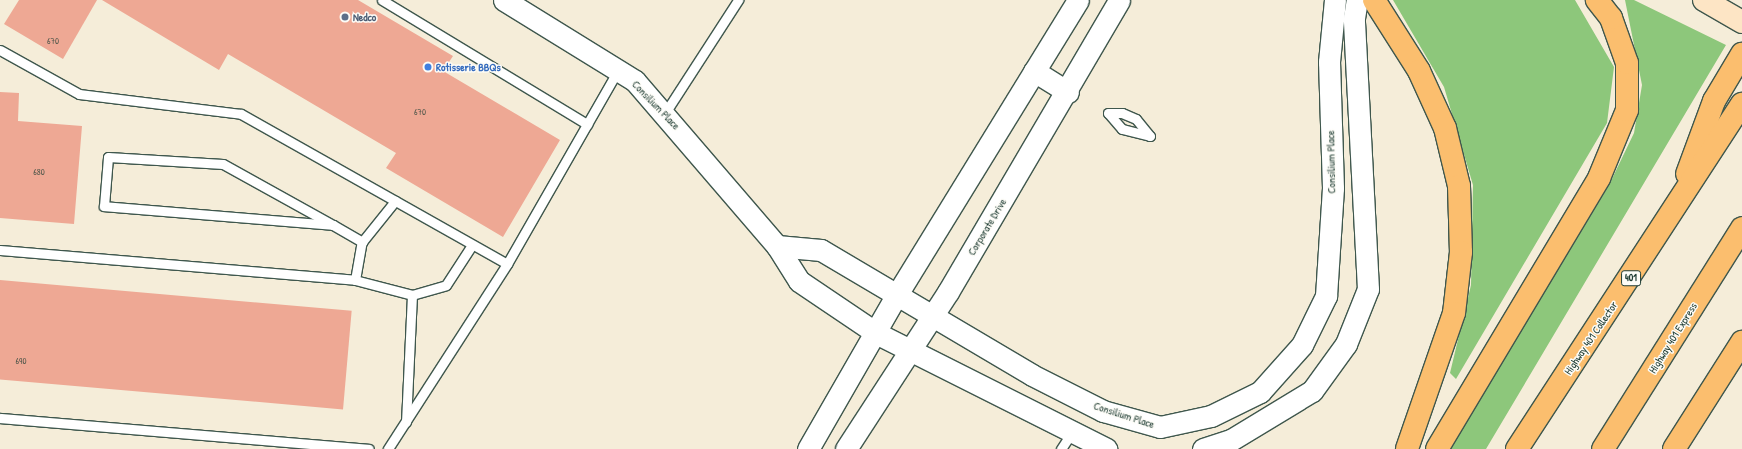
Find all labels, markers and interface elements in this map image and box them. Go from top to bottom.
place label: Nedco [353,10,376,24]
marker: Nedco [340,12,350,22]
house number: 670 [47,36,59,46]
place label: Rotisserie BBQs [436,60,501,74]
marker: Rotisserie BBQs [423,62,433,72]
street label: Consilium Place [629,78,683,132]
house number: 670 [414,107,426,117]
street label: Consilium Place [1324,130,1338,194]
house number: 680 [33,167,45,177]
street label: Corporate Drive [965,196,1009,258]
road number: 401 [1621,270,1641,286]
street label: Highway 401 Collector [1562,299,1620,377]
street label: Highway 401 Express [1646,300,1700,376]
house number: 690 [16,356,26,366]
street label: Consilium Place [1092,399,1156,431]

